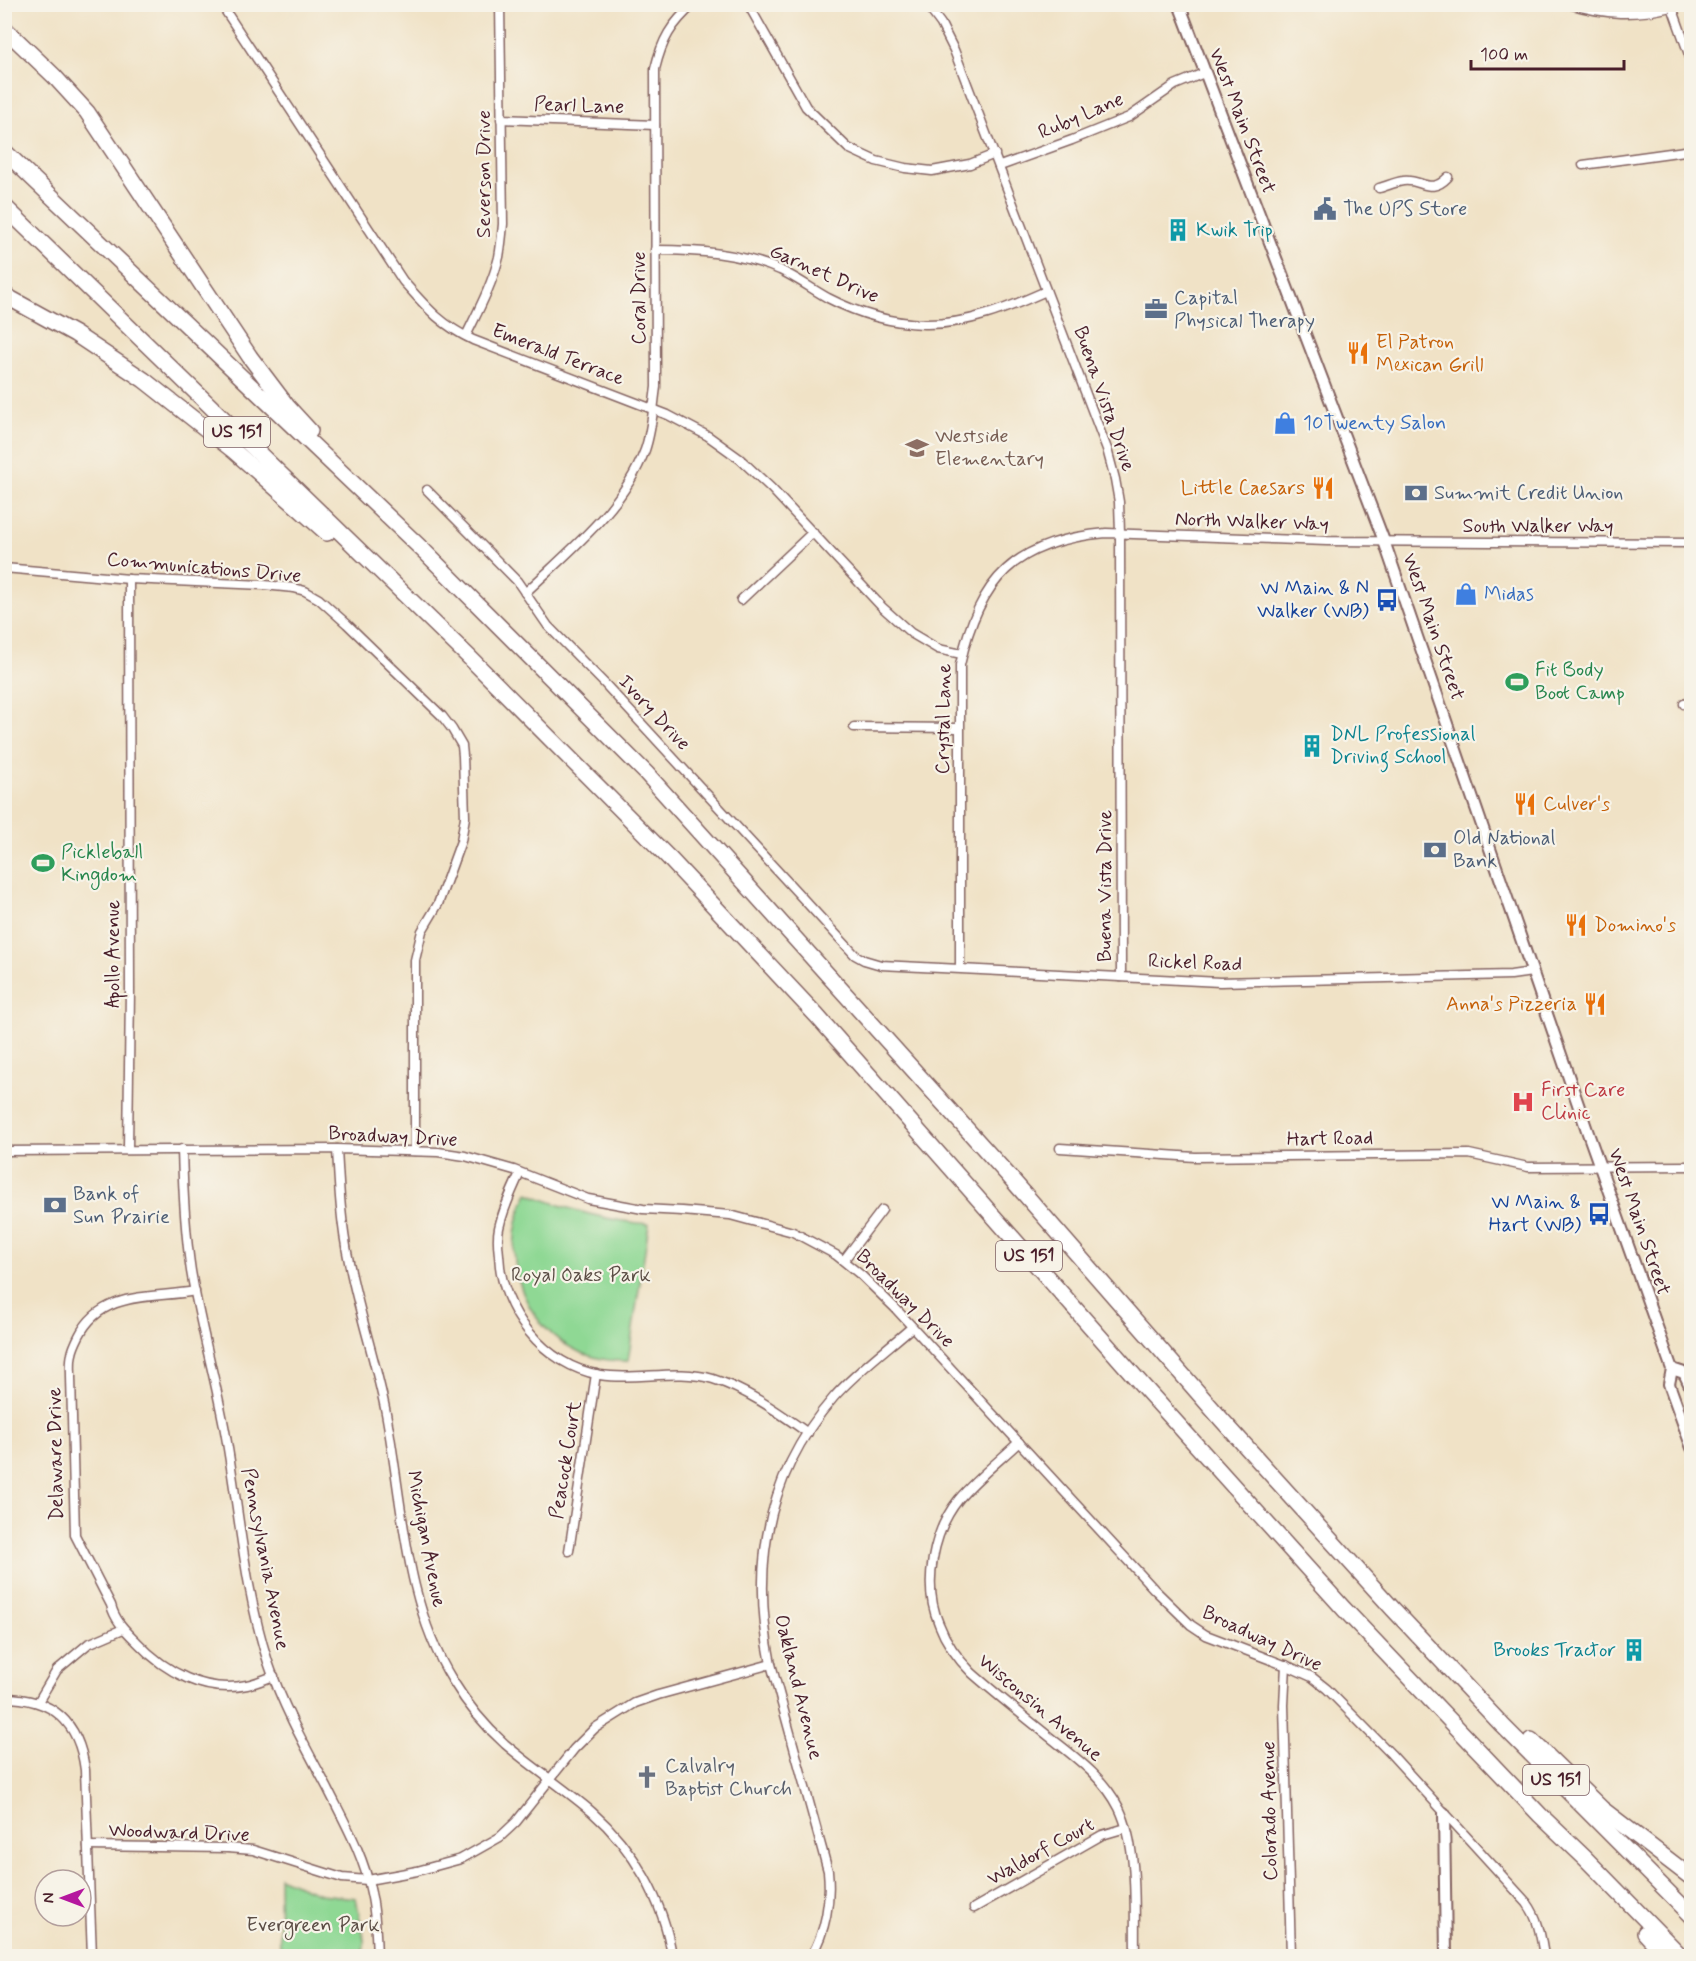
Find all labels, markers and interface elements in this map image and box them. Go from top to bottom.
scale bar [1471,33,1624,71]
text: 100 m [1480,43,1528,67]
street label: West Main Street [1202,44,1282,198]
street label: Ruby Lane [1034,86,1128,146]
street label: Pearl Lane [533,91,625,121]
street label: Severson Drive [471,110,498,238]
public building icon: The UPS Store [1312,196,1338,222]
place label: The UPS Store [1343,196,1467,223]
building icon: Kwik Trip [1165,217,1191,243]
place label: Kwik Trip [1196,217,1273,244]
street label: Garnet Drive [765,238,883,310]
street label: Coral Drive [626,251,653,345]
place label: Capital Physical Therapy [1174,285,1315,335]
office icon: Capital Physical Therapy [1143,296,1169,322]
street label: Emerald Terrace [488,317,628,393]
street label: Buena Vista Drive [1066,323,1142,475]
place label: El Patron Mexican Grill [1376,329,1484,379]
restaurant icon: El Patron Mexican Grill [1345,340,1371,366]
shop icon: 10Twenty Salon [1272,410,1298,436]
place label: 10Twenty Salon [1303,410,1446,437]
road number: US 151 [204,417,270,447]
place label: Westside Elementary [935,423,1044,473]
school or university icon: Westside Elementary [904,435,930,461]
place label: Little Caesars [1181,475,1305,502]
restaurant icon: Little Caesars [1310,475,1336,501]
bank icon: Summit Credit Union [1403,480,1429,506]
place label: Summit Credit Union [1434,480,1623,507]
street label: North Walker Way [1175,506,1329,538]
street label: South Walker Way [1462,513,1614,540]
street label: Communications Drive [105,546,303,590]
street label: West Main Street [1395,550,1471,704]
place label: W Main & N Walker (WB) [1257,575,1369,625]
shop icon: Midas [1453,581,1479,607]
place label: Midas [1484,581,1534,608]
bus stop icon: W Main & N Walker (WB) [1374,587,1400,613]
place label: Fit Body Boot Camp [1535,657,1625,707]
street label: Crystal Lane [930,663,958,775]
street label: Ivory Drive [612,669,696,757]
sports icon: Fit Body Boot Camp [1504,669,1530,695]
place label: DNL Professional Driving School [1330,721,1475,773]
building icon: DNL Professional Driving School [1299,733,1325,759]
restaurant icon: Culver's [1512,791,1538,817]
place label: Culver's [1543,791,1610,818]
street label: Buena Vista Drive [1092,810,1119,962]
place label: Old National Bank [1453,825,1556,875]
bank icon: Old National Bank [1422,837,1448,863]
place label: Pickleball Kingdom [61,839,143,890]
sports icon: Pickleball Kingdom [30,850,56,876]
street label: Apollo Avenue [100,900,128,1008]
restaurant icon: Domino's [1563,912,1589,938]
place label: Domino's [1594,912,1676,939]
street label: Rickel Road [1147,948,1243,978]
place label: Anna's Pizzeria [1446,991,1577,1018]
restaurant icon: Anna's Pizzeria [1582,991,1608,1017]
place label: First Care Clinic [1541,1077,1625,1127]
hospital icon: First Care Clinic [1510,1089,1536,1115]
street label: Broadway Drive [328,1120,458,1154]
street label: Hart Road [1287,1125,1373,1153]
street label: West Main Street [1601,1145,1677,1299]
place label: Bank of Sun Prairie [73,1181,170,1231]
place label: W Main & Hart (WB) [1489,1189,1581,1239]
bank icon: Bank of Sun Prairie [42,1192,68,1218]
bus stop icon: W Main & Hart (WB) [1586,1201,1612,1227]
road number: US 151 [996,1241,1062,1271]
street label: Broadway Drive [850,1244,960,1354]
park label: Royal Oaks Park [511,1262,651,1289]
street label: Delaware Drive [41,1387,71,1521]
street label: Peacock Court [543,1399,589,1521]
street label: Pennsylvania Avenue [234,1466,296,1652]
street label: Michigan Avenue [399,1468,453,1610]
street label: Broadway Drive [1198,1599,1326,1679]
street label: Oakland Avenue [767,1612,829,1763]
place label: Brooks Tractor [1493,1637,1616,1664]
building icon: Brooks Tractor [1621,1637,1647,1663]
street label: Wisconsin Avenue [972,1648,1108,1768]
street label: Colorado Avenue [1255,1741,1285,1881]
place label: Calvalry Baptist Church [665,1753,792,1803]
church icon: Calvalry Baptist Church [634,1764,660,1790]
road number: US 151 [1523,1765,1589,1795]
street label: Waldorf Court [983,1811,1099,1893]
street label: Woodward Drive [108,1817,250,1849]
north arrow [33,1868,93,1928]
text: N [39,1893,60,1903]
park label: Evergreen Park [246,1912,380,1940]

